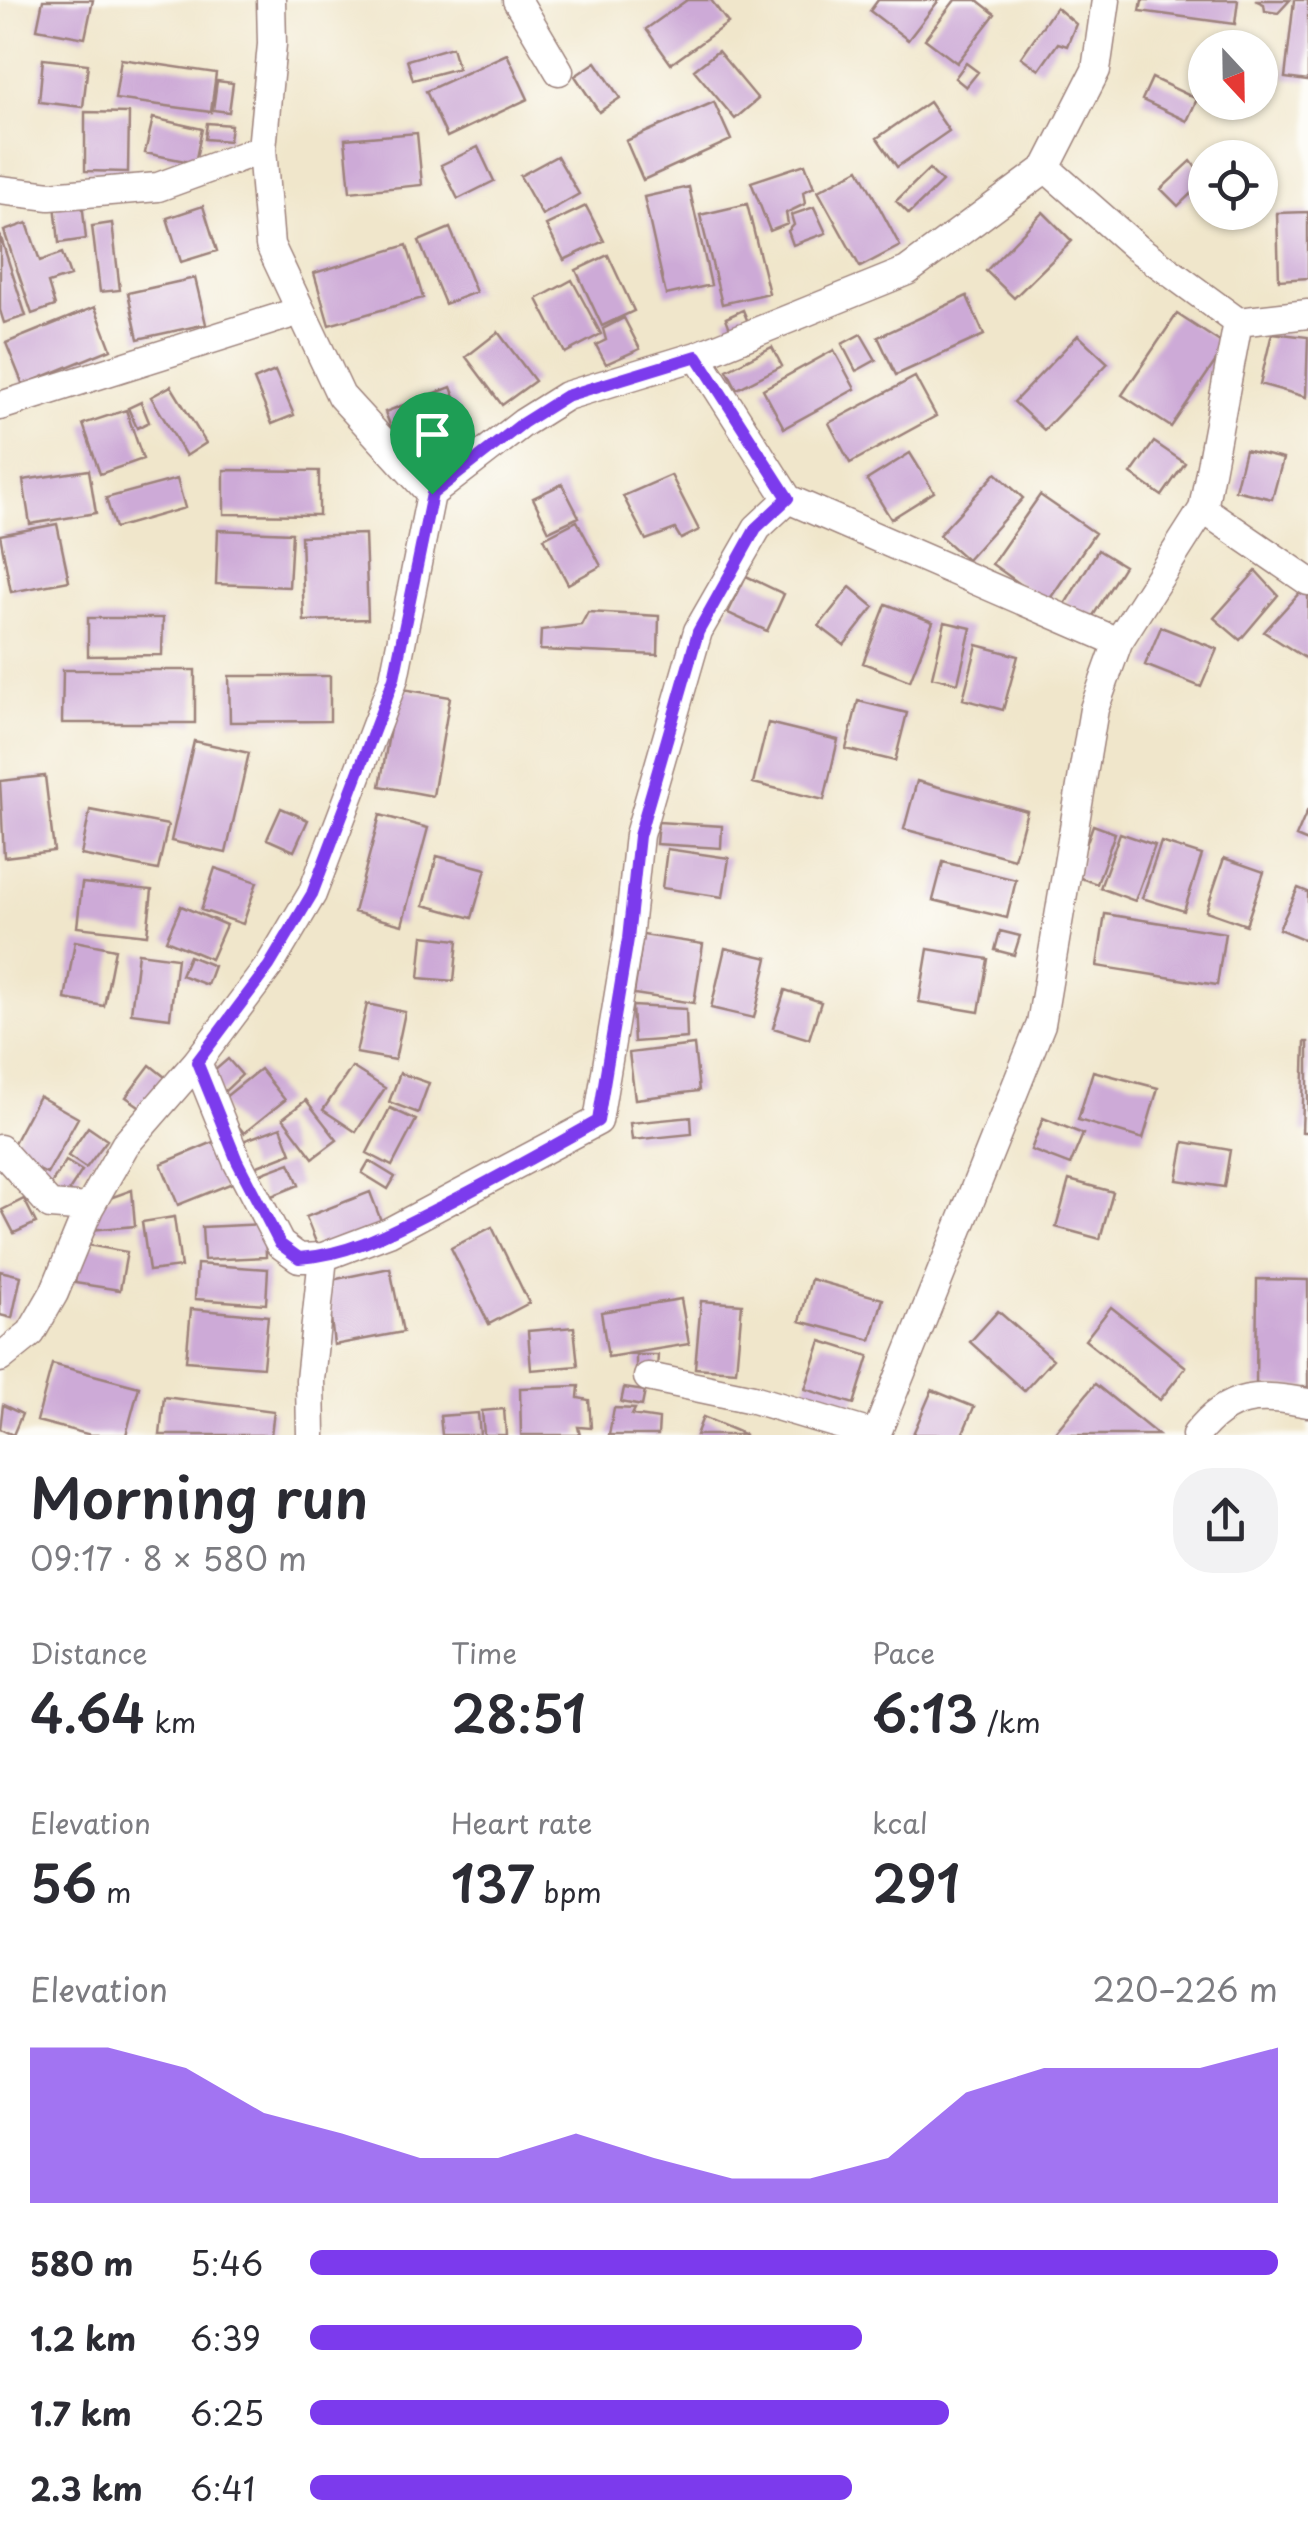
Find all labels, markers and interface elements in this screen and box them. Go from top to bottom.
north arrow [1188,30,1278,120]
map controls [1188,30,1278,230]
button: locate [1188,140,1278,230]
pin [390,392,475,495]
icon: arrive [405,407,460,462]
text: Morning run [30,1455,368,1538]
button: share [1173,1468,1278,1573]
text: 09:17 · 8 × 580 m [30,1534,307,1582]
text: Distance [30,1631,148,1674]
text: Time [451,1631,517,1674]
text: Pace [872,1631,935,1674]
text: 4.64 [30,1674,145,1750]
text: 28:51 [451,1674,586,1750]
text: 6:13 [872,1674,978,1750]
text: km [145,1700,196,1743]
text: /km [978,1700,1041,1743]
text: Elevation [30,1801,151,1844]
text: Heart rate [451,1801,592,1844]
text: kcal [872,1801,928,1844]
text: 56 [30,1844,97,1920]
text: 137 [451,1844,535,1920]
text: 291 [872,1844,960,1920]
text: m [97,1870,132,1913]
text: bpm [535,1870,602,1913]
text: Elevation [30,1965,168,2013]
text: 220–226 m [1092,1965,1278,2013]
text: 580 m [30,2239,133,2287]
text: 5:46 [190,2239,263,2287]
text: 1.2 km [30,2314,136,2362]
text: 6:39 [190,2314,261,2362]
text: 1.7 km [30,2389,132,2437]
text: 6:25 [190,2389,264,2437]
text: 2.3 km [30,2464,143,2512]
text: 6:41 [190,2464,255,2512]

